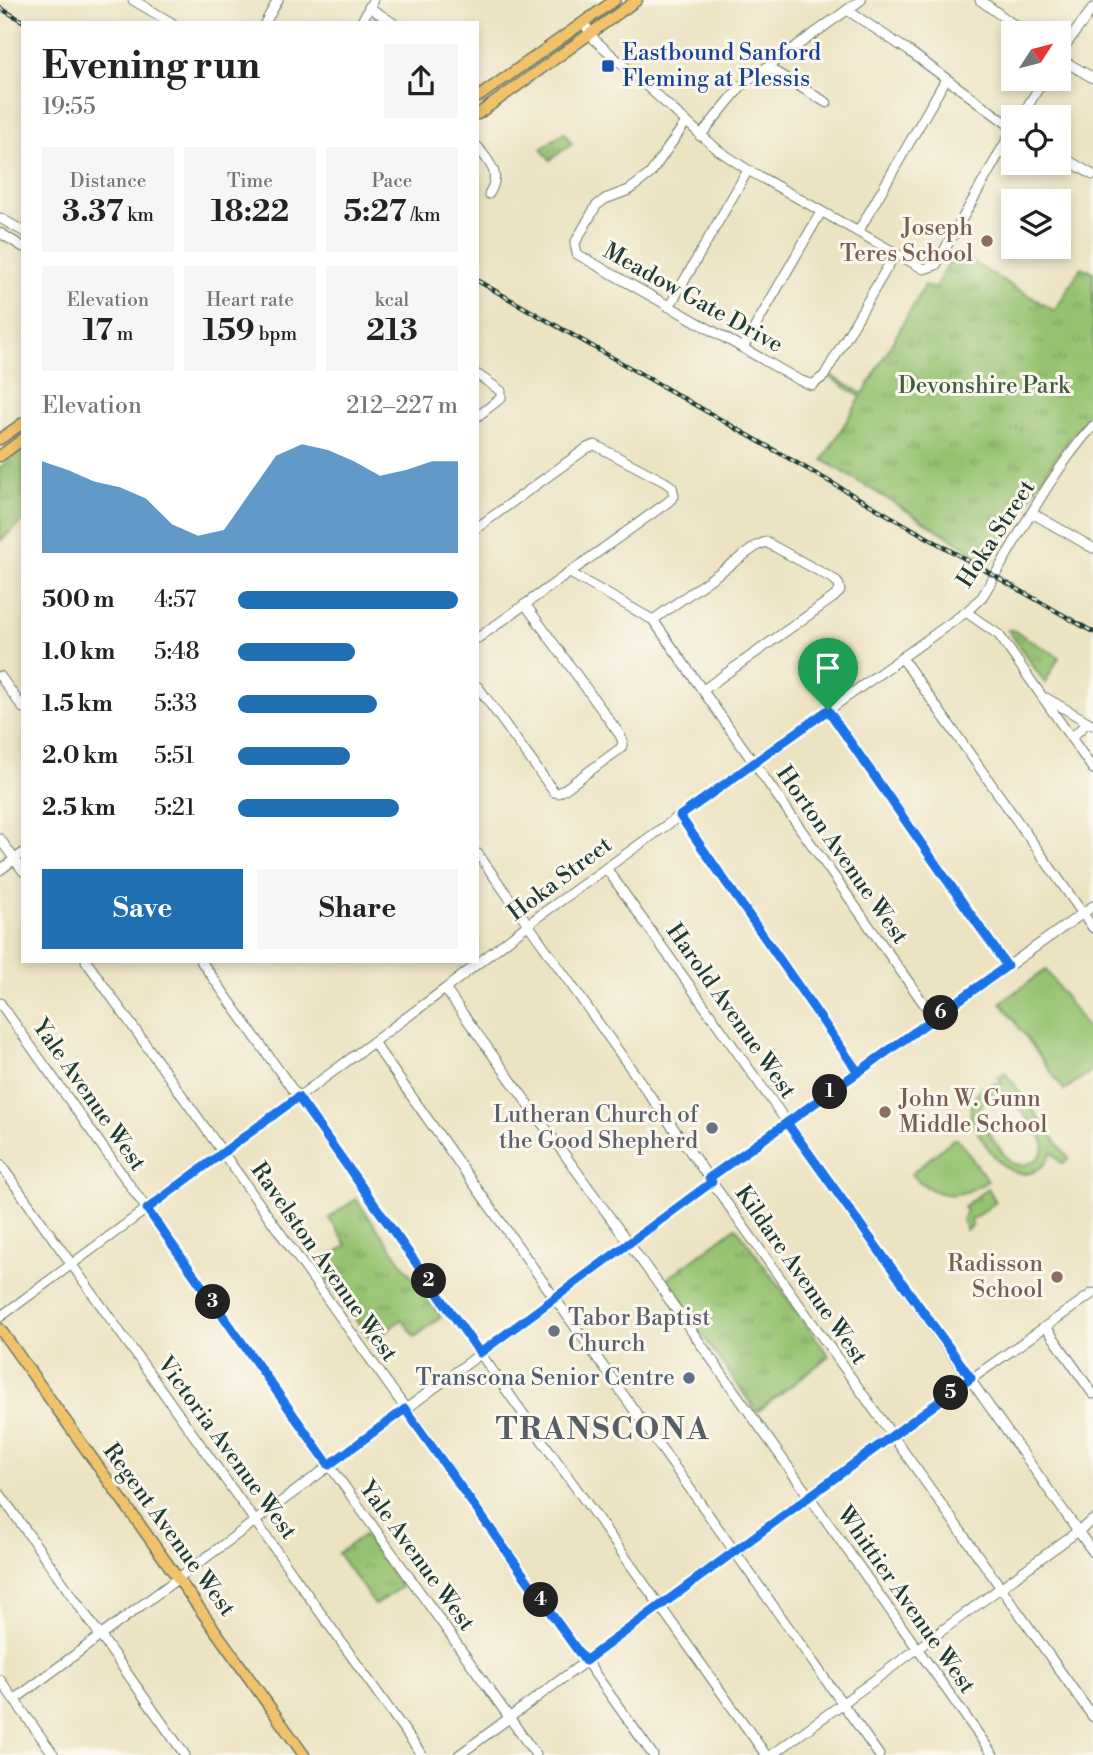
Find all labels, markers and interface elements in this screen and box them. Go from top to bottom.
north arrow [1001,21,1071,91]
map controls [1001,21,1071,259]
place label: Eastbound Sanford Fleming at Plessis [622,39,821,93]
text: Evening run [42,43,260,90]
button: share [384,44,458,118]
marker: Eastbound Sanford Fleming at Plessis [600,58,616,74]
text: 19:55 [42,93,96,121]
button: locate [1001,105,1071,175]
text: Distance [70,169,146,193]
text: Time [227,169,273,193]
text: Pace [372,169,412,193]
button: layers [1001,189,1071,259]
text: 3.37 [62,193,123,231]
text: 18:22 [211,193,289,231]
text: 5:27 [343,193,406,231]
text: km [123,203,154,227]
text: /km [406,203,441,227]
place label: Joseph Teres School [840,214,973,268]
marker: Joseph Teres School [979,233,995,249]
street label: Meadow Gate Drive [598,237,788,359]
text: Elevation [67,288,149,312]
text: Heart rate [206,288,294,312]
text: kcal [375,288,409,312]
text: 17 [83,312,113,350]
text: 159 [203,312,255,350]
text: 213 [366,312,418,350]
text: m [113,322,133,346]
text: bpm [255,322,297,346]
park label: Devonshire Park [898,372,1071,400]
text: Elevation [42,392,142,420]
text: 212–227 m [346,392,458,420]
street label: Hoka Street [951,475,1041,593]
text: 500 m [42,586,114,614]
text: 4:57 [154,586,196,614]
text: 1.0 km [42,638,115,666]
text: 5:48 [154,638,200,666]
pin [798,638,858,710]
icon: arrive [809,649,847,687]
text: 1.5 km [42,690,113,718]
text: 5:33 [154,690,197,718]
text: 2.0 km [42,742,118,770]
text: 5:51 [154,742,194,770]
street label: Horton Avenue West [770,760,914,950]
text: 2.5 km [42,794,116,822]
text: 5:21 [154,794,195,822]
street label: Hoka Street [502,831,618,927]
button: Save [42,869,243,949]
button: Share [257,869,458,949]
street label: Harold Avenue West [660,918,802,1104]
pin: 6 [923,996,958,1030]
text: 6 [935,1000,946,1024]
street label: Yale Avenue West [26,1013,152,1176]
pin: 1 [812,1074,848,1110]
text: 1 [825,1079,834,1103]
place label: John W. Gunn Middle School [898,1085,1047,1139]
place label: Lutheran Church of the Good Shepherd [493,1101,700,1155]
marker: John W. Gunn Middle School [877,1104,893,1120]
marker: Lutheran Church of the Good Shepherd [704,1120,720,1136]
street label: Ravelston Avenue West [245,1157,403,1367]
street label: Kildare Avenue West [729,1180,873,1370]
place label: Radisson School [947,1250,1043,1304]
pin: 2 [412,1264,446,1298]
text: 2 [423,1268,434,1292]
marker: Radisson School [1049,1269,1065,1285]
pin: 3 [196,1284,230,1320]
text: 3 [207,1289,218,1313]
place label: Tabor Baptist Church [568,1304,710,1358]
marker: Tabor Baptist Church [546,1323,562,1339]
street label: Victoria Avenue West [151,1350,303,1545]
place label: Transcona Senior Centre [416,1364,675,1392]
marker: Transcona Senior Centre [681,1370,697,1386]
pin: 5 [934,1376,968,1410]
text: 5 [945,1380,956,1404]
district label: TRANSCONA [496,1411,710,1449]
street label: Regent Avenue West [97,1438,241,1622]
street label: Yale Avenue West [353,1475,481,1637]
street label: Whittier Avenue West [830,1500,981,1699]
pin: 4 [524,1582,558,1618]
text: 4 [534,1587,547,1611]

